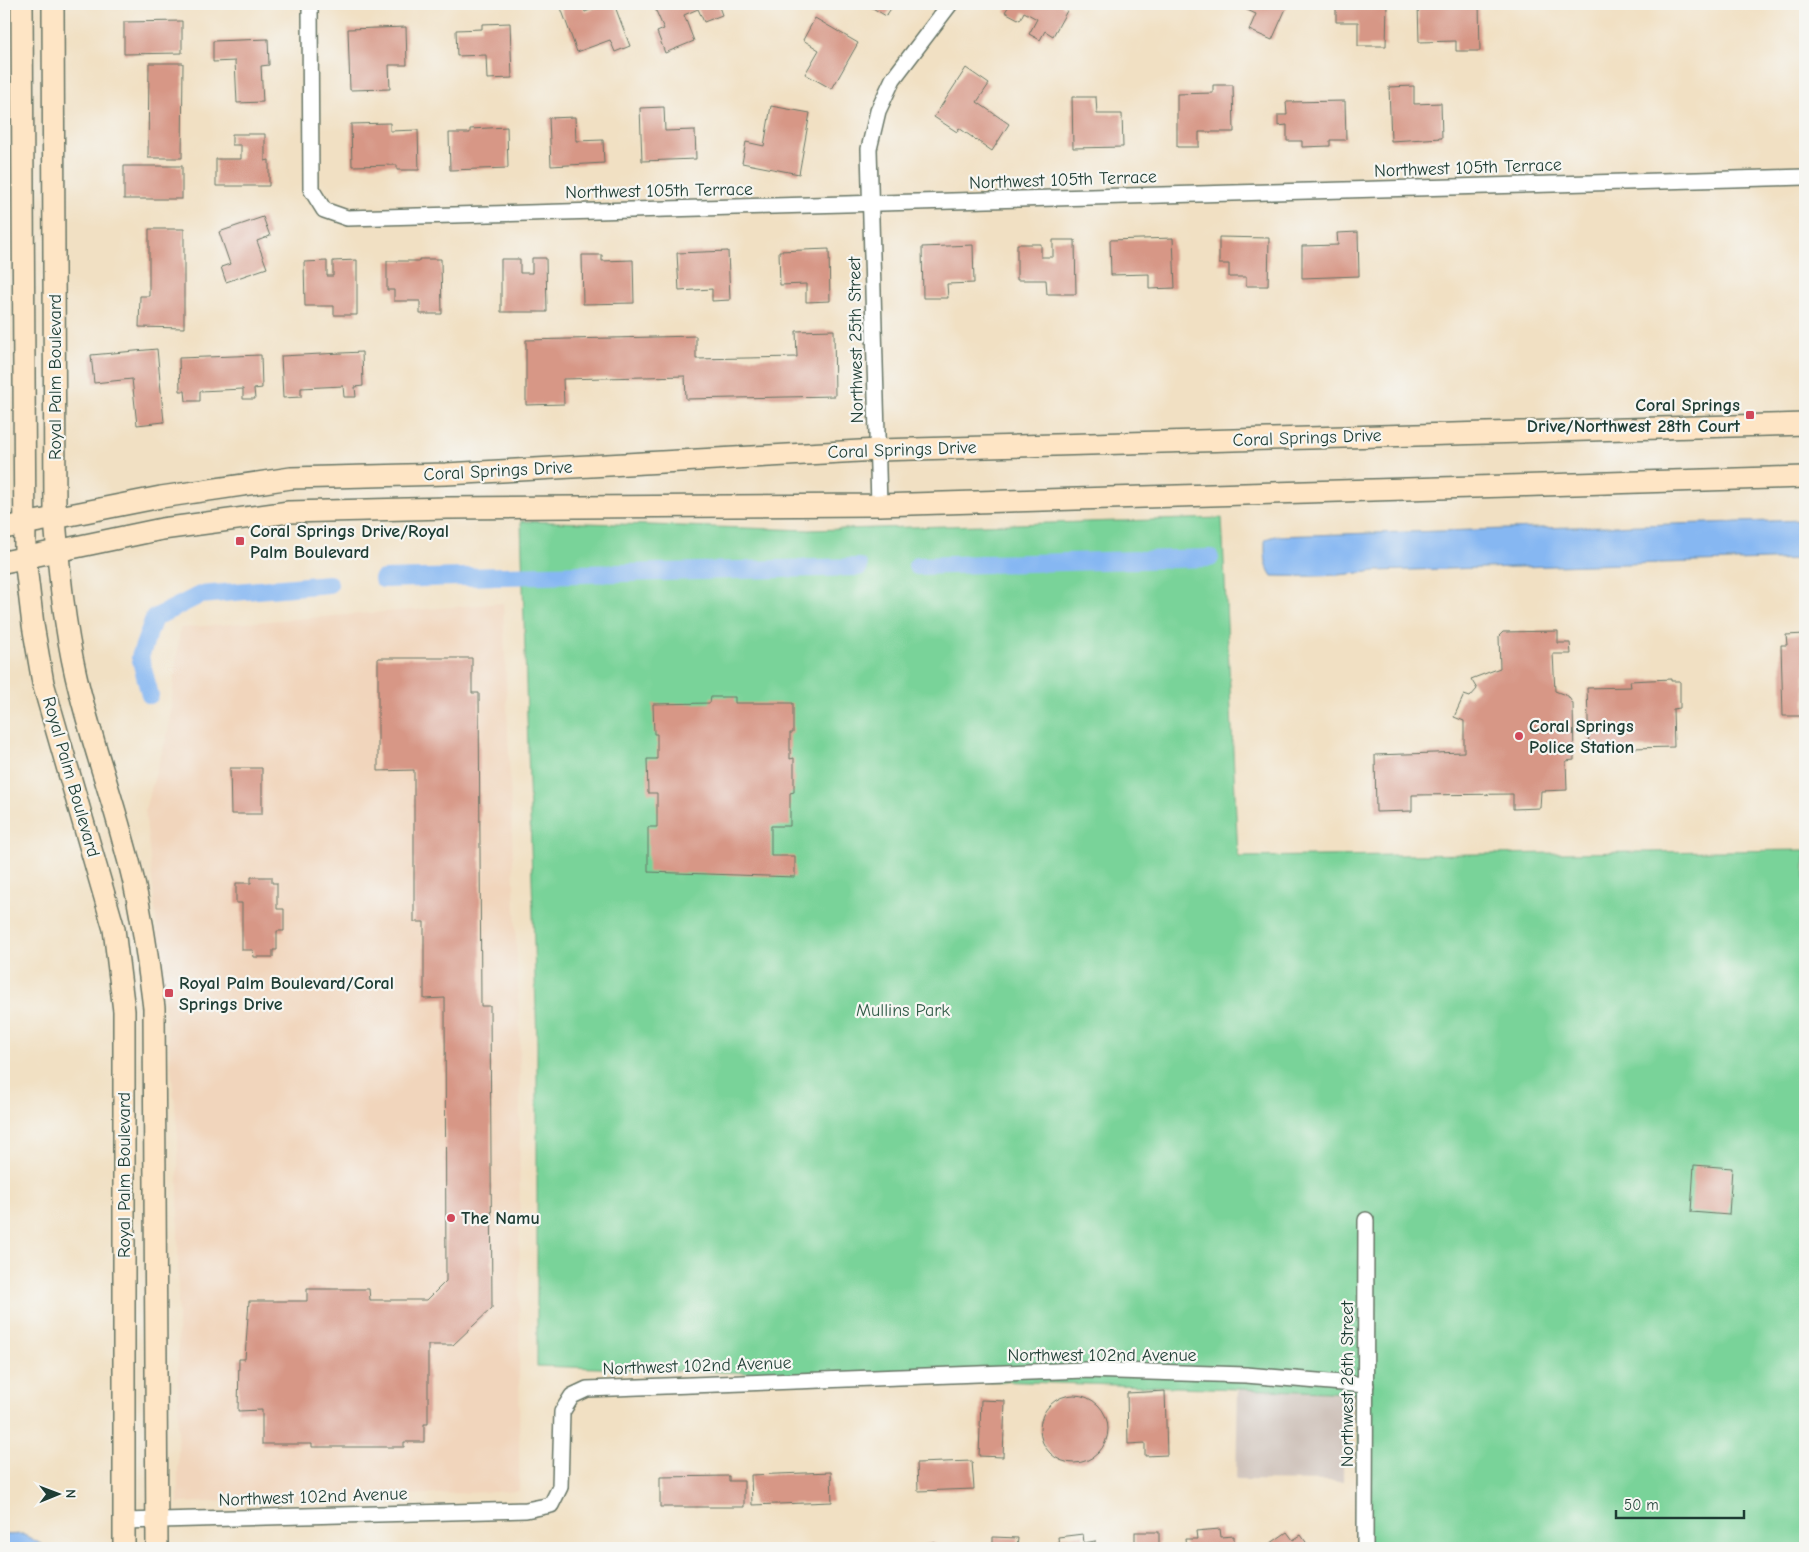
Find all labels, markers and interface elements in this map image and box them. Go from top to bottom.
street label: Northwest 105th Terrace [1374,154,1562,182]
street label: Northwest 105th Terrace [969,166,1157,194]
street label: Northwest 105th Terrace [565,179,753,203]
street label: Northwest 25th Street [844,256,868,423]
street label: Royal Palm Boulevard [45,294,66,460]
place label: Coral Springs Drive/Northwest 28th Court [1527,395,1741,437]
marker: Coral Springs Drive/Northwest 28th Court [1744,409,1756,421]
street label: Coral Springs Drive [1232,425,1382,451]
street label: Coral Springs Drive [827,437,977,463]
street label: Coral Springs Drive [423,457,573,485]
place label: Coral Springs Drive/Royal Palm Boulevard [250,521,449,563]
marker: Coral Springs Drive/Royal Palm Boulevard [234,535,246,547]
street label: Royal Palm Boulevard [38,694,104,860]
place label: Coral Springs Police Station [1529,716,1634,758]
marker: Coral Springs Police Station [1513,730,1525,742]
place label: Royal Palm Boulevard/Coral Springs Drive [179,973,394,1015]
marker: Royal Palm Boulevard/Coral Springs Drive [163,987,175,999]
park label: Mullins Park [856,1000,950,1021]
street label: Royal Palm Boulevard [114,1092,135,1258]
place label: The Namu [461,1208,540,1229]
marker: The Namu [445,1212,457,1224]
street label: Northwest 26th Street [1337,1300,1358,1467]
street label: Northwest 102nd Avenue [1007,1345,1197,1366]
street label: Northwest 102nd Avenue [602,1352,792,1380]
north arrow [32,1470,82,1520]
street label: Northwest 102nd Avenue [218,1483,408,1511]
scale bar [1616,1487,1744,1519]
text: N [62,1489,79,1498]
text: 50 m [1624,1496,1659,1514]

